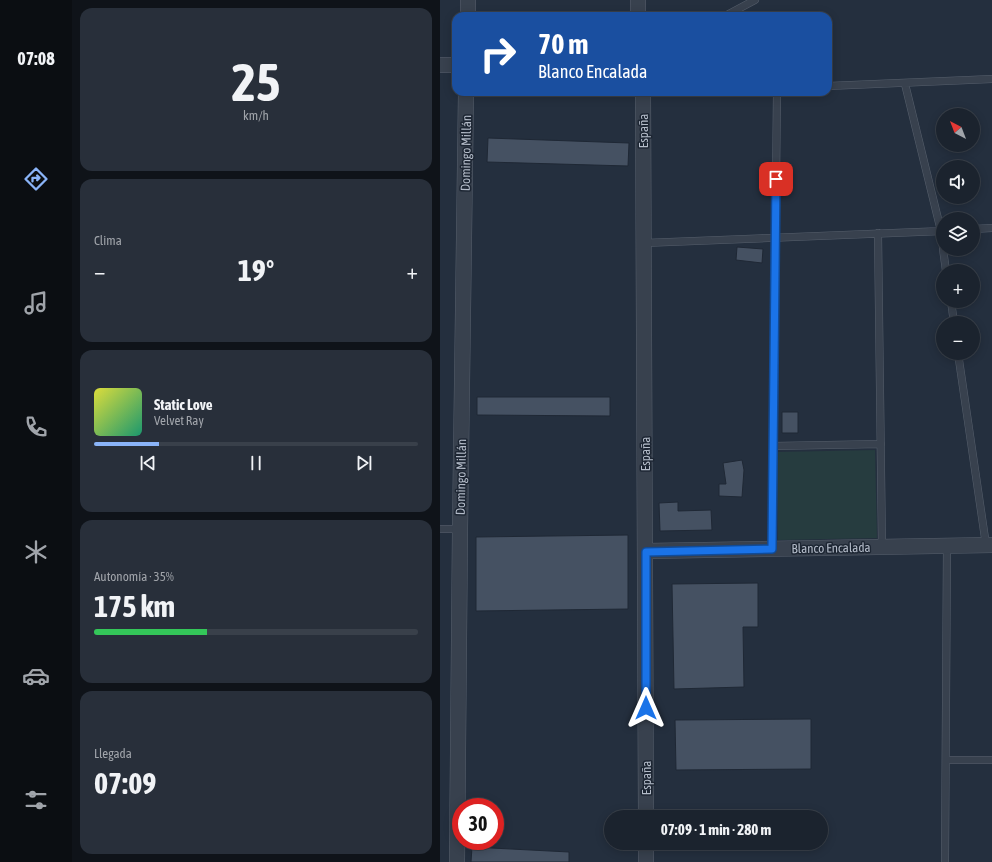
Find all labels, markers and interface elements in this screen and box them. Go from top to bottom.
icon: right [472,28,524,80]
text: 70 m [538,28,588,60]
text: 07:08 [17,48,55,69]
text: 25 [232,52,280,112]
text: Blanco Encalada [538,61,647,82]
text: km/h [243,108,269,123]
north arrow [936,108,980,152]
map controls [936,108,980,360]
street label: España [636,114,651,148]
street label: Domingo Millán [458,115,474,191]
button: sound [936,160,980,204]
pin [759,162,793,196]
icon: directions [22,165,50,193]
icon: arrive [765,168,787,190]
button: layers [936,212,980,256]
text: Clima [94,233,122,248]
text: 19° [238,253,274,287]
text: − [94,258,105,284]
text: + [407,258,418,284]
button: + [936,264,980,308]
icon: music [22,289,50,317]
button: − [936,316,980,360]
text: Static Love [154,396,213,413]
icon: phone [22,413,50,441]
text: Velvet Ray [154,413,204,428]
street label: España [638,437,653,471]
street label: Domingo Millán [453,439,469,515]
icon: previous [137,452,159,474]
icon: pause [245,452,267,474]
icon: next [353,452,375,474]
icon: climate [22,538,50,566]
street label: Blanco Encalada [791,540,871,556]
text: Autonomía · 35% [94,569,174,584]
text: 175 km [94,589,175,623]
icon: car [22,662,50,690]
position arrow [625,687,667,729]
text: Llegada [94,746,132,761]
street label: España [639,761,654,795]
text: 07:09 [94,766,156,800]
icon: filters [22,786,50,814]
speed limit sign: 30 [452,798,504,850]
text: 07:09 · 1 min · 280 m [661,821,771,838]

